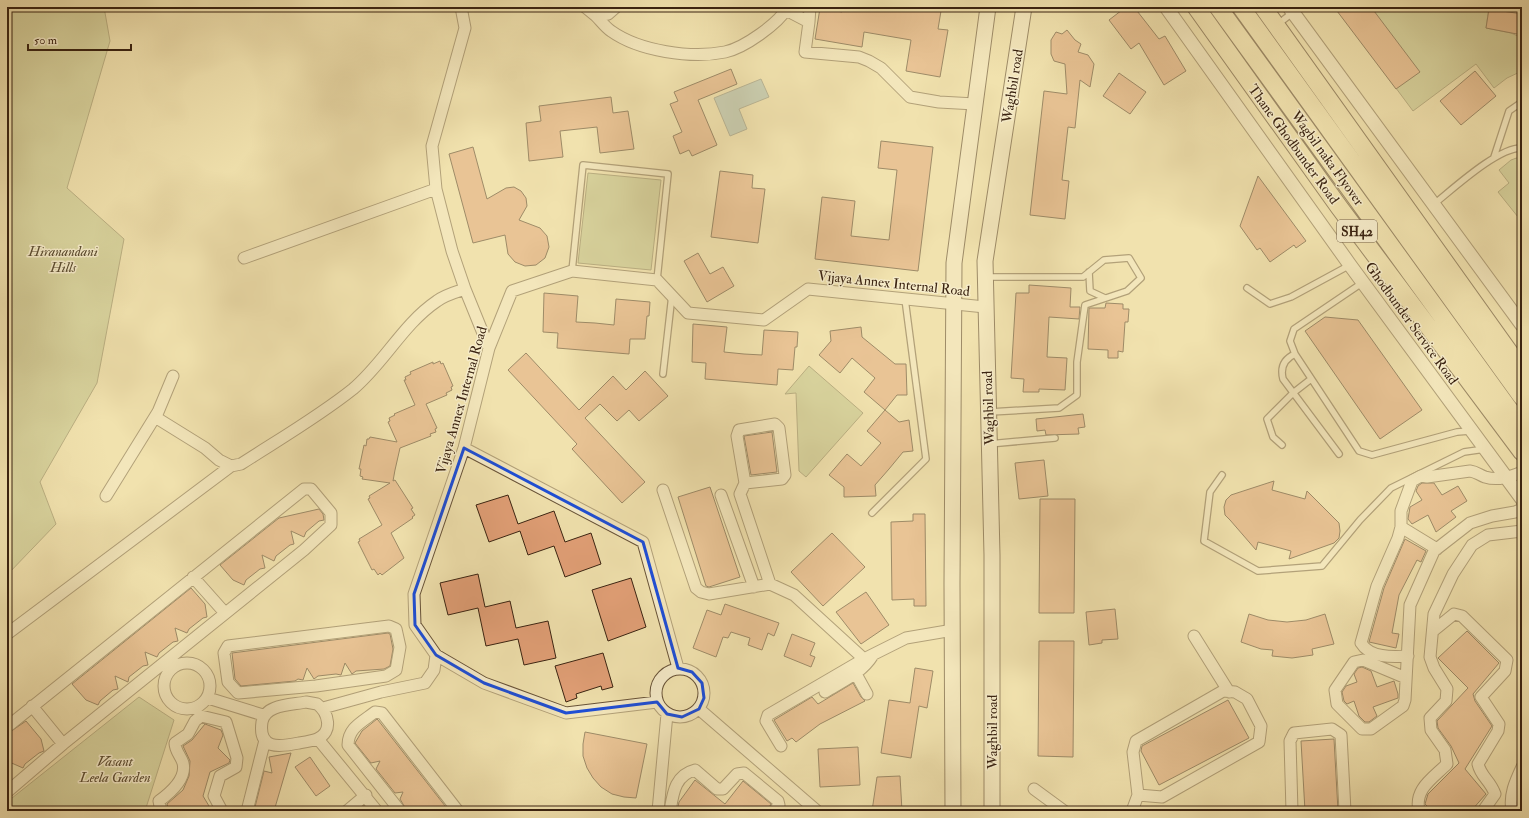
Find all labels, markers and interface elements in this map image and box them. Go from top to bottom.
scale bar [28,26,131,52]
text: 50 m [34,33,58,48]
street label: Waghbil road [998,48,1027,125]
street label: Thane Ghodbunder Road [1244,81,1343,207]
street label: Wagbil naka Flyover [1286,107,1368,210]
road number: SH42 [1337,220,1377,242]
park label: Hiranandani Hills [27,243,98,276]
street label: Ghodbunder Service Road [1361,259,1462,388]
street label: Vijaya Annex Internal Road [817,267,971,301]
street label: Vijaya Annex Internal Road [432,324,492,476]
street label: Waghbil road [979,370,998,447]
street label: Waghbil road [984,695,1001,770]
park label: Vasant Leela Garden [78,753,151,786]

